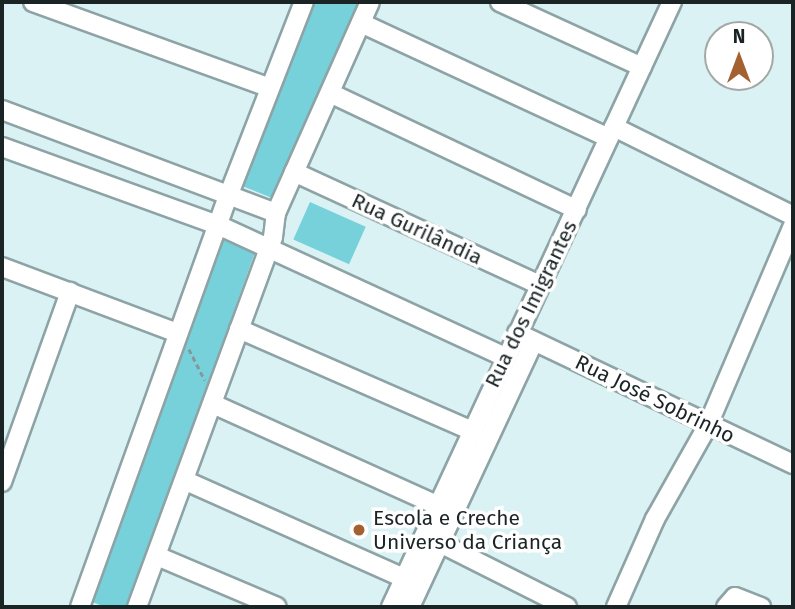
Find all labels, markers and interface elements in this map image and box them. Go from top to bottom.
north arrow [704,21,774,91]
text: N [733,25,745,48]
street label: Rua Gurilândia [348,188,486,270]
street label: Rua dos Imigrantes [480,216,582,392]
street label: Rua José Sobrinho [571,349,739,449]
place label: Escola e Creche Universo da Criança [373,505,562,555]
marker: Escola e Creche Universo da Criança [351,522,367,538]

